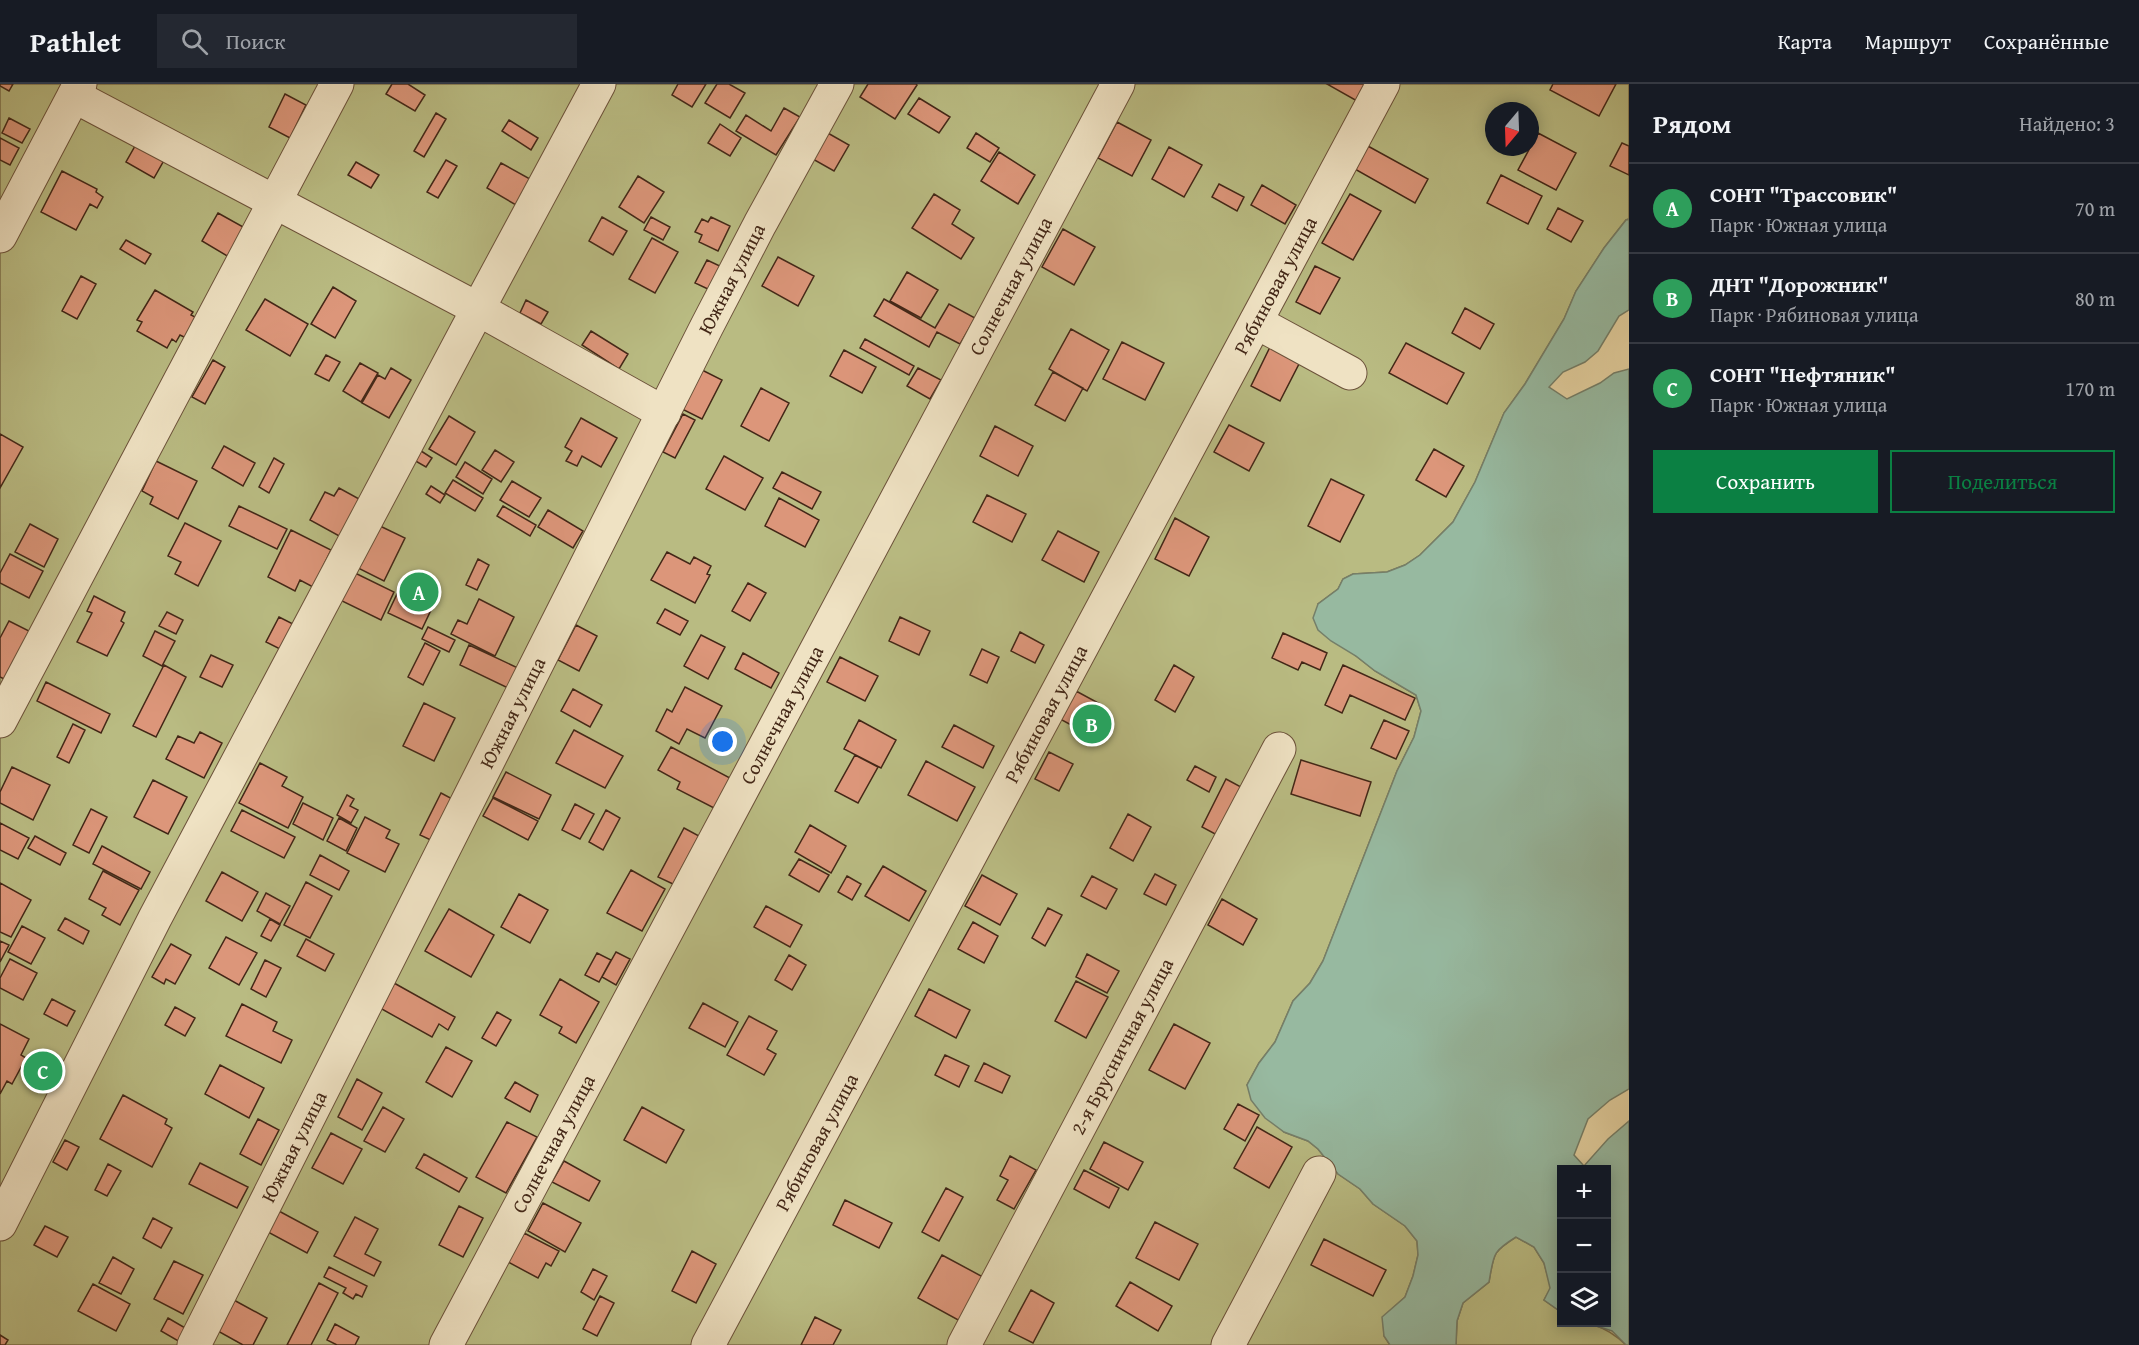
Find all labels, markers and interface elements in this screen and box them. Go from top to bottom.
search box [157,14,577,68]
text: Pathlet [30,21,121,62]
icon: search [178,25,211,58]
text: Поиск [226,25,286,57]
text: Карта [1778,26,1832,57]
text: Маршрут [1865,26,1951,57]
text: Сохранённые [1984,26,2109,57]
north arrow [1485,102,1539,156]
text: Рядом [1653,104,1731,143]
text: Найдено: 3 [2019,109,2115,138]
text: СОНТ "Трассовик" [1710,178,1897,210]
text: A [1666,194,1679,223]
text: 70 m [2075,194,2115,223]
street label: Рябиновая улица [1226,210,1324,359]
text: Парк · Южная улица [1710,210,1887,239]
street label: Солнечная улица [961,211,1059,360]
street label: Южная улица [690,218,772,339]
text: ДНТ "Дорожник" [1710,268,1888,300]
text: B [1666,284,1679,313]
text: 80 m [2075,284,2115,313]
text: Парк · Рябиновая улица [1710,300,1918,329]
text: СОНТ "Нефтяник" [1710,358,1896,390]
text: C [1667,374,1678,403]
text: 170 m [2065,374,2115,403]
text: Парк · Южная улица [1710,390,1887,419]
button: Сохранить [1653,450,1878,513]
button: Поделиться [1890,450,2115,513]
pin: A [400,570,438,614]
street label: Рябиновая улица [997,639,1095,788]
street label: Солнечная улица [732,640,830,789]
street label: Южная улица [472,651,552,773]
pin: B [1072,702,1112,746]
your location [708,727,737,756]
street label: 2-я Брусничная улица [1063,952,1180,1139]
pin: C [24,1048,63,1094]
street label: Рябиновая улица [767,1067,865,1216]
street label: Солнечная улица [504,1069,602,1218]
street label: Южная улица [253,1085,334,1207]
map controls [1557,1165,1611,1327]
button: + [1557,1165,1611,1219]
button: − [1557,1219,1611,1273]
button: layers [1557,1273,1611,1327]

